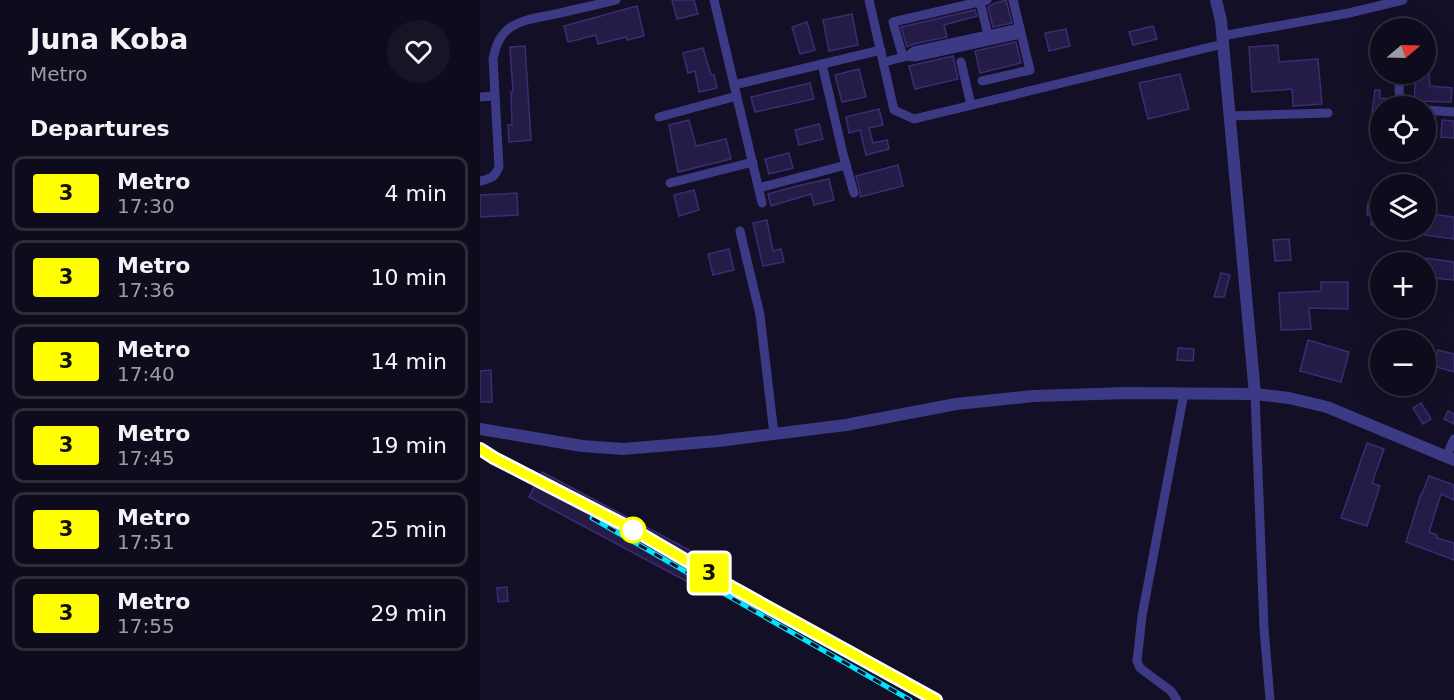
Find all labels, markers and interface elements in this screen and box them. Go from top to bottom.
north arrow [1370,18,1436,84]
map controls [1370,18,1436,396]
button: heart [387,20,450,83]
text: Juna Koba [30,23,188,56]
text: Metro [30,62,87,86]
button: locate [1370,96,1436,162]
text: Departures [30,116,170,141]
text: Metro [117,169,190,194]
button: layers [1370,174,1436,240]
text: 3 [59,181,73,205]
text: 4 min [385,181,447,206]
text: 17:30 [117,194,175,218]
button: + [1370,252,1436,318]
text: Metro [117,253,190,278]
text: 3 [59,265,73,289]
text: 10 min [371,265,447,290]
text: 17:36 [117,278,175,302]
button: − [1370,330,1436,396]
text: Metro [117,337,190,362]
text: 3 [59,349,73,373]
text: 14 min [371,349,447,374]
text: 17:40 [117,362,175,386]
text: Metro [117,421,190,446]
text: 3 [59,433,73,457]
text: 19 min [371,433,447,458]
text: 17:45 [117,446,175,470]
text: Metro [117,505,190,530]
text: 3 [59,517,73,541]
text: 25 min [371,517,447,542]
unlabelled marker [620,517,646,543]
text: 17:51 [117,530,175,554]
line badge: 3 [690,554,728,592]
text: 3 [702,561,716,585]
text: Metro [117,589,190,614]
text: 3 [59,601,73,625]
text: 29 min [371,601,447,626]
text: 17:55 [117,614,175,638]

